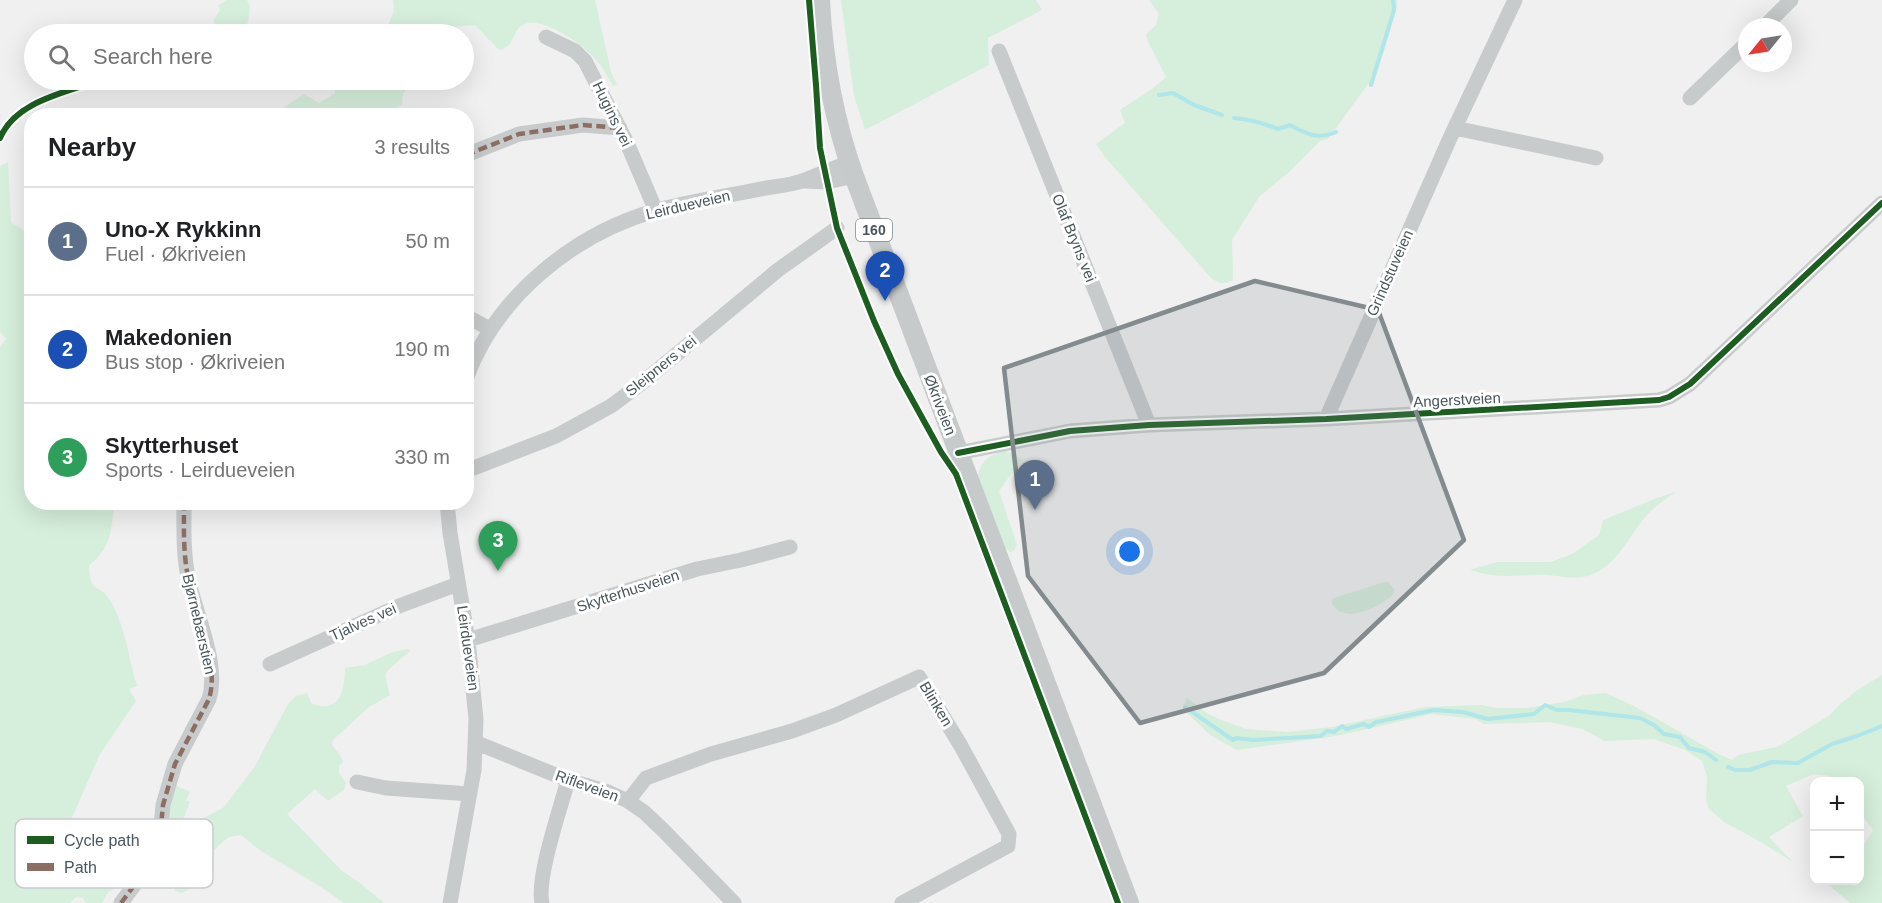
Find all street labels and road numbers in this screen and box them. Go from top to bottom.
street label: Hugins vei [589,79,635,149]
street label: Leirdueveien [644,187,732,222]
street label: Olaf Bryns vei [1049,191,1100,284]
road number: 160 [856,219,892,241]
street label: Grindstuveien [1363,227,1416,319]
street label: Sleipners vei [622,332,699,399]
street label: Økriveien [921,372,960,437]
street label: Angerstveien [1413,389,1501,410]
street label: Skytterhusveien [574,566,681,615]
street label: Bjørnebærstien [180,572,219,676]
street label: Tjalves vei [327,599,399,644]
street label: Leirdueveien [454,604,483,692]
street label: Blinken [916,678,956,729]
street label: Rifleveien [553,766,621,805]

